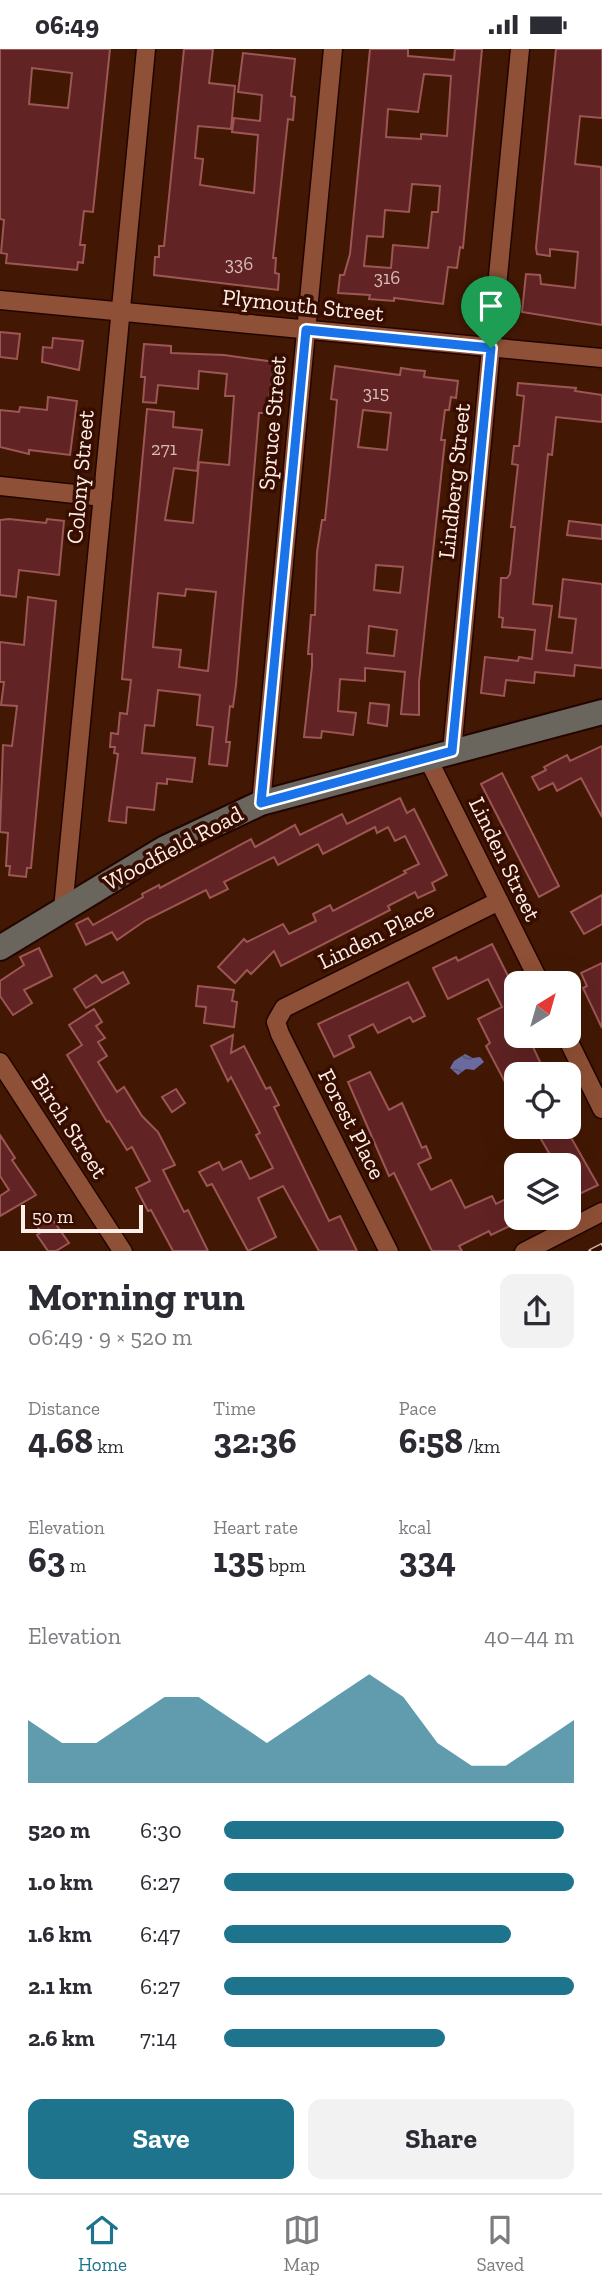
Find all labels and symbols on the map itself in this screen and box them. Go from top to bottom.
house number: 336 [225,252,253,275]
house number: 316 [374,266,400,289]
pin [461,276,521,348]
street label: Plymouth Street [221,283,386,327]
street label: Spruce Street [252,354,292,491]
house number: 315 [363,381,389,404]
street label: Lindberg Street [432,402,476,560]
street label: Colony Street [60,408,100,545]
house number: 271 [151,437,177,460]
street label: Linden Street [463,792,547,926]
street label: Woodfield Road [98,799,248,897]
street label: Linden Place [313,895,439,975]
north arrow [504,971,581,1048]
street label: Forest Place [312,1064,392,1184]
street label: Birch Street [26,1068,114,1184]
scale bar [21,1203,144,1234]

